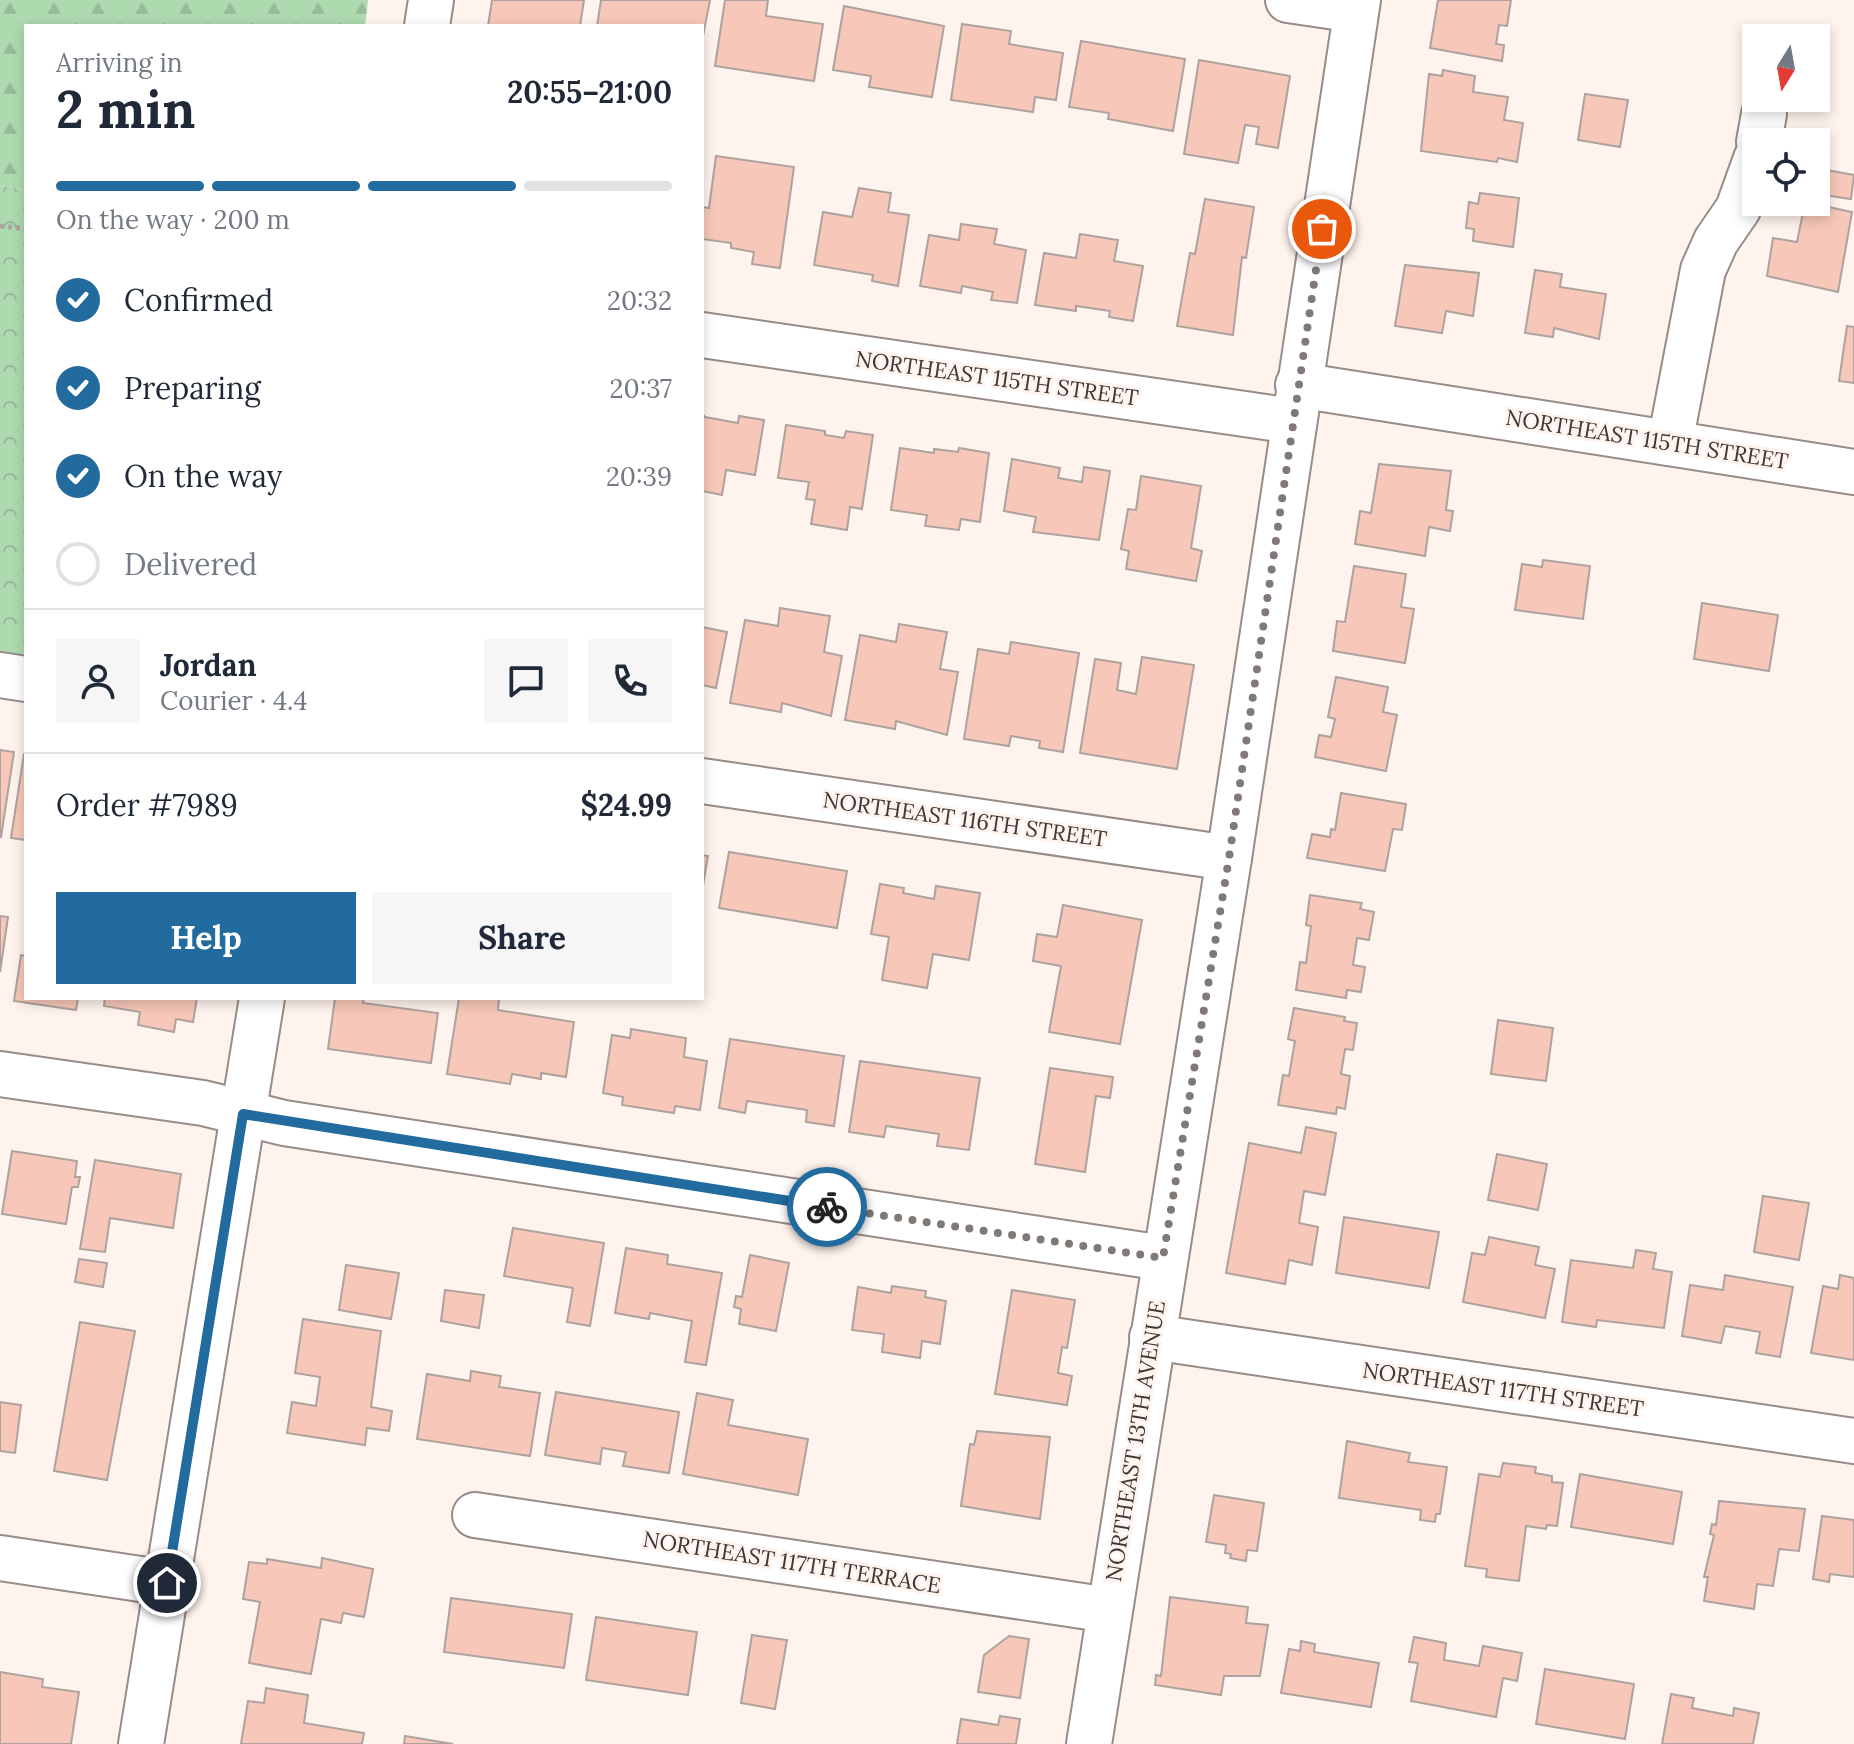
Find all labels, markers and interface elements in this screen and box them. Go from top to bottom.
north arrow [1742,24,1830,112]
map controls [1742,24,1830,216]
text: Arriving in [56,46,183,79]
text: 20:55–21:00 [507,73,672,111]
text: 2 min [56,76,195,142]
button: locate [1742,128,1830,216]
pin [1288,195,1356,263]
text: On the way · 200 m [56,203,290,236]
icon: bag [1300,207,1344,251]
icon: check [56,278,100,322]
text: Confirmed [124,281,273,319]
text: 20:32 [607,284,672,317]
street label: NORTHEAST 115TH STREET [854,344,1140,412]
icon: check [56,366,100,410]
text: Preparing [124,369,261,407]
text: 20:37 [610,372,672,405]
street label: NORTHEAST 115TH STREET [1504,403,1790,475]
icon: check [56,454,100,498]
text: On the way [124,457,282,495]
text: 20:39 [606,460,672,493]
text: Delivered [124,545,257,583]
button: person [56,639,140,723]
button: chat [484,639,568,723]
button: phone [588,639,672,723]
text: Jordan [160,646,257,684]
text: Courier · 4.4 [160,684,308,717]
street label: NORTHEAST 116TH STREET [821,785,1109,853]
text: Order #7989 [56,786,238,824]
text: $24.99 [580,786,672,824]
button: Help [56,892,356,984]
button: Share [372,892,672,984]
courier [787,1167,867,1247]
icon: bike [805,1185,849,1229]
street label: NORTHEAST 13TH AVENUE [1099,1299,1171,1583]
street label: NORTHEAST 117TH STREET [1361,1355,1645,1423]
street label: NORTHEAST 117TH TERRACE [641,1525,943,1599]
pin [133,1549,201,1617]
icon: home [145,1561,189,1605]

